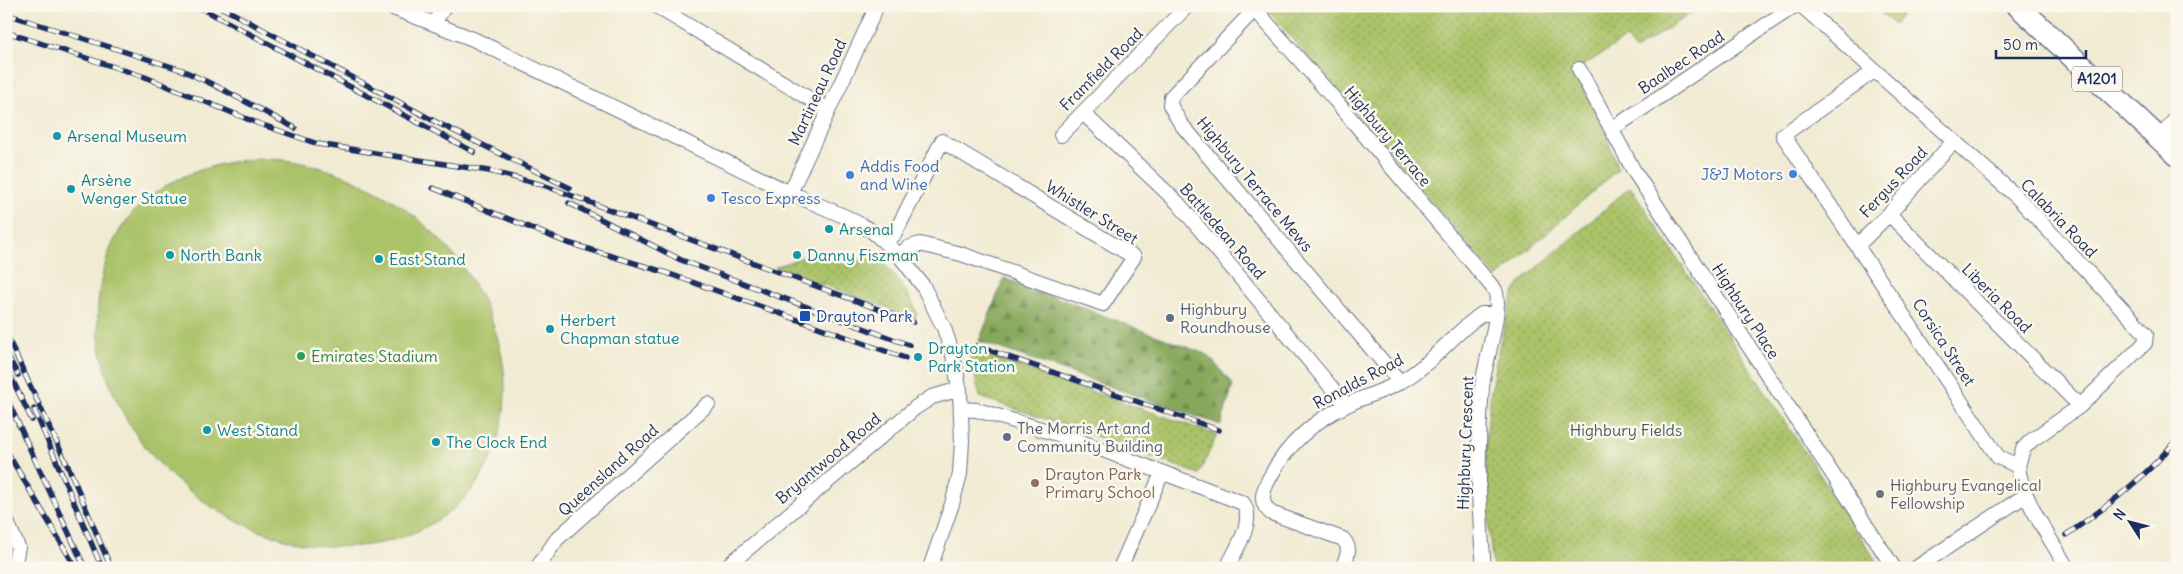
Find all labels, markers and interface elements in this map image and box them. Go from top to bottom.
street label: Framfield Road [1055,23,1147,115]
street label: Baalbec Road [1634,26,1728,98]
scale bar [1996,28,2086,60]
text: 50 m [2003,35,2038,54]
street label: Martineau Road [784,36,850,148]
road number: A1201 [2072,66,2122,92]
street label: Highbury Terrace [1340,82,1436,190]
street label: Highbury Terrace Mews [1193,112,1317,256]
place label: Arsenal Museum [67,126,187,146]
marker: Arsenal Museum [51,130,63,142]
street label: Fergus Road [1855,142,1931,222]
place label: Addis Food and Wine [860,156,940,194]
place label: J&J Motors [1701,164,1783,184]
marker: J&J Motors [1787,168,1799,180]
marker: Addis Food and Wine [844,169,856,181]
place label: Arsène Wenger Statue [81,170,187,208]
street label: Calabria Road [2016,174,2102,262]
street label: Whistler Street [1042,176,1142,249]
street label: Battledean Road [1176,179,1270,283]
marker: Arsène Wenger Statue [65,183,77,195]
place label: Tesco Express [721,188,820,208]
marker: Tesco Express [705,192,717,204]
place label: Arsenal [839,219,894,239]
marker: Arsenal [823,223,835,235]
place label: North Bank [180,245,262,265]
place label: Danny Fiszman [807,245,919,265]
marker: North Bank [164,249,176,261]
place label: East Stand [389,249,466,269]
marker: Danny Fiszman [791,249,803,261]
marker: East Stand [373,253,385,265]
street label: Liberia Road [1958,259,2036,337]
street label: Highbury Place [1708,260,1784,362]
street label: Corsica Street [1908,294,1980,390]
place label: Highbury Roundhouse [1180,299,1271,337]
place label: Drayton Park [816,306,912,326]
marker: Drayton Park [798,309,812,323]
place label: Herbert Chapman statue [560,310,679,348]
marker: Highbury Roundhouse [1164,312,1176,324]
marker: Herbert Chapman statue [544,323,556,335]
place label: Drayton Park Station [928,338,1015,376]
place label: Emirates Stadium [311,346,438,366]
street label: Ronalds Road [1310,349,1406,413]
marker: Emirates Stadium [295,350,307,362]
marker: Drayton Park Station [912,351,924,363]
street label: Highbury Crescent [1453,375,1477,510]
street label: Bryantwood Road [771,408,885,508]
place label: The Morris Art and Community Building [1017,418,1163,456]
place label: West Stand [217,420,298,440]
street label: Queensland Road [554,420,662,520]
park label: Highbury Fields [1570,420,1682,440]
marker: West Stand [201,424,213,436]
marker: The Morris Art and Community Building [1001,431,1013,443]
place label: The Clock End [446,432,547,452]
marker: The Clock End [430,436,442,448]
place label: Drayton Park Primary School [1045,464,1155,502]
place label: Highbury Evangelical Fellowship [1890,475,2042,513]
marker: Drayton Park Primary School [1029,477,1041,489]
marker: Highbury Evangelical Fellowship [1874,488,1886,500]
north arrow [2106,496,2156,546]
text: N [2109,505,2130,524]

